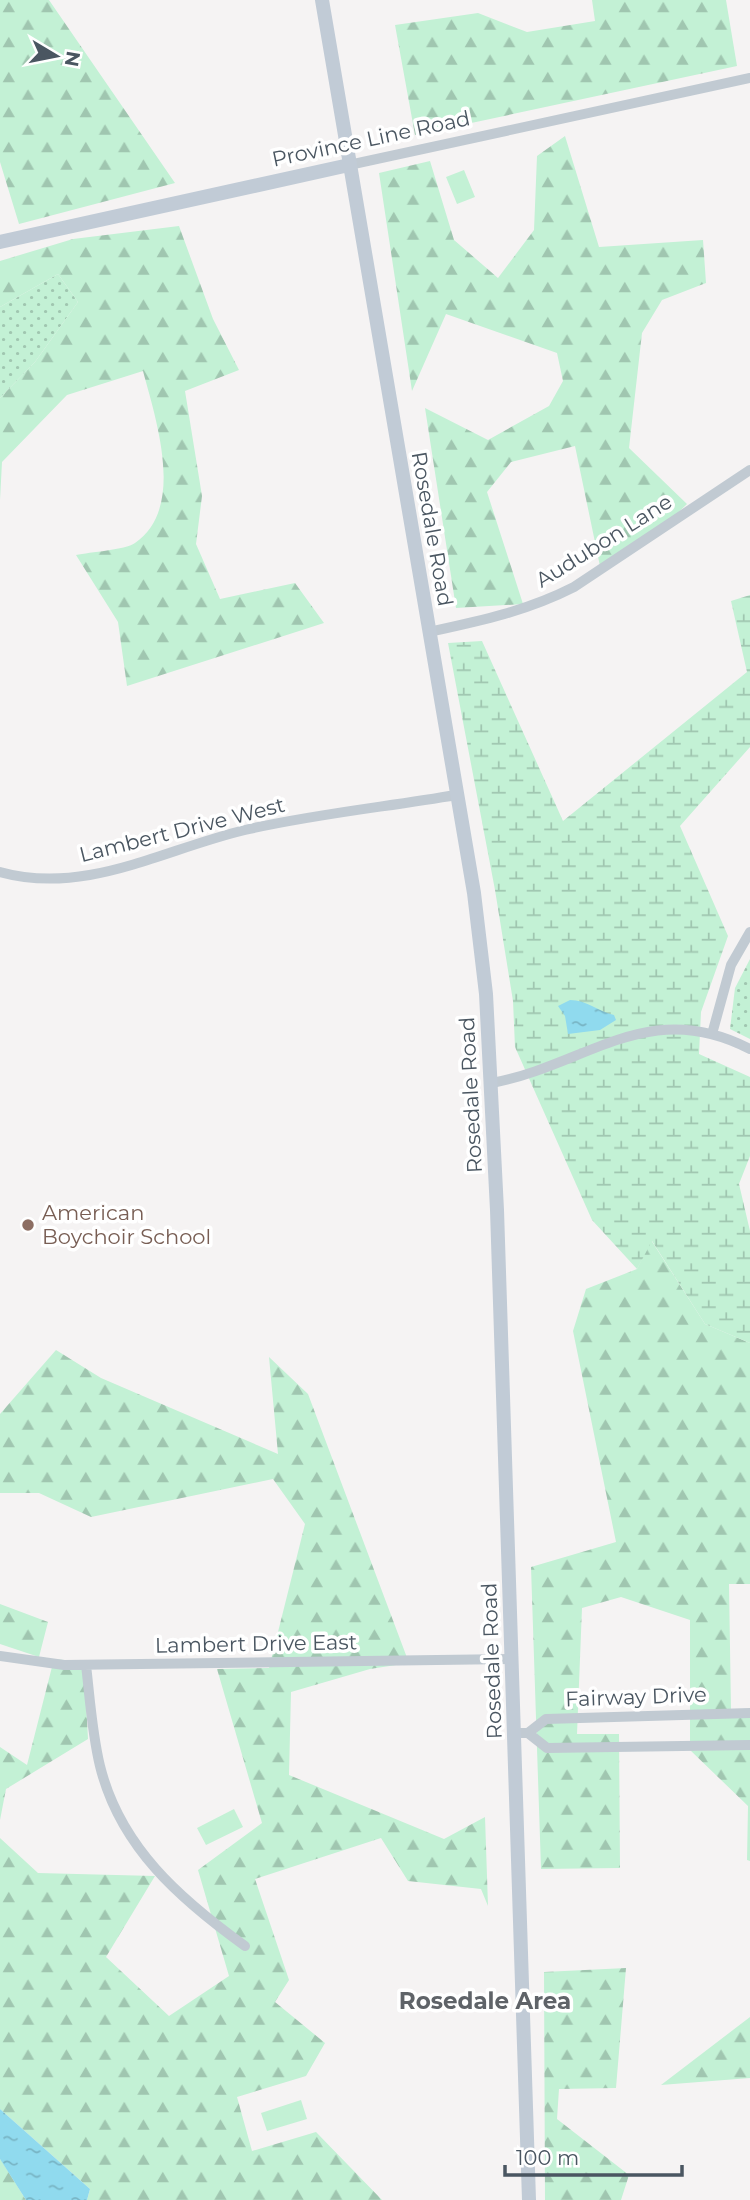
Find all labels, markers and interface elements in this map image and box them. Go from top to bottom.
north arrow [21,21,91,91]
text: N [60,49,85,68]
street label: Province Line Road [270,105,472,172]
street label: Rosedale Road [407,450,458,608]
street label: Audubon Lane [531,489,677,593]
street label: Lambert Drive West [77,792,287,867]
street label: Rosedale Road [454,1016,487,1174]
place label: American Boychoir School [42,1200,211,1249]
marker: American Boychoir School [20,1217,36,1233]
street label: Rosedale Road [476,1582,507,1740]
street label: Lambert Drive East [155,1629,357,1658]
street label: Fairway Drive [565,1682,707,1711]
district label: Rosedale Area [399,1987,571,2015]
scale bar [505,2134,682,2178]
text: 100 m [516,2145,579,2170]

